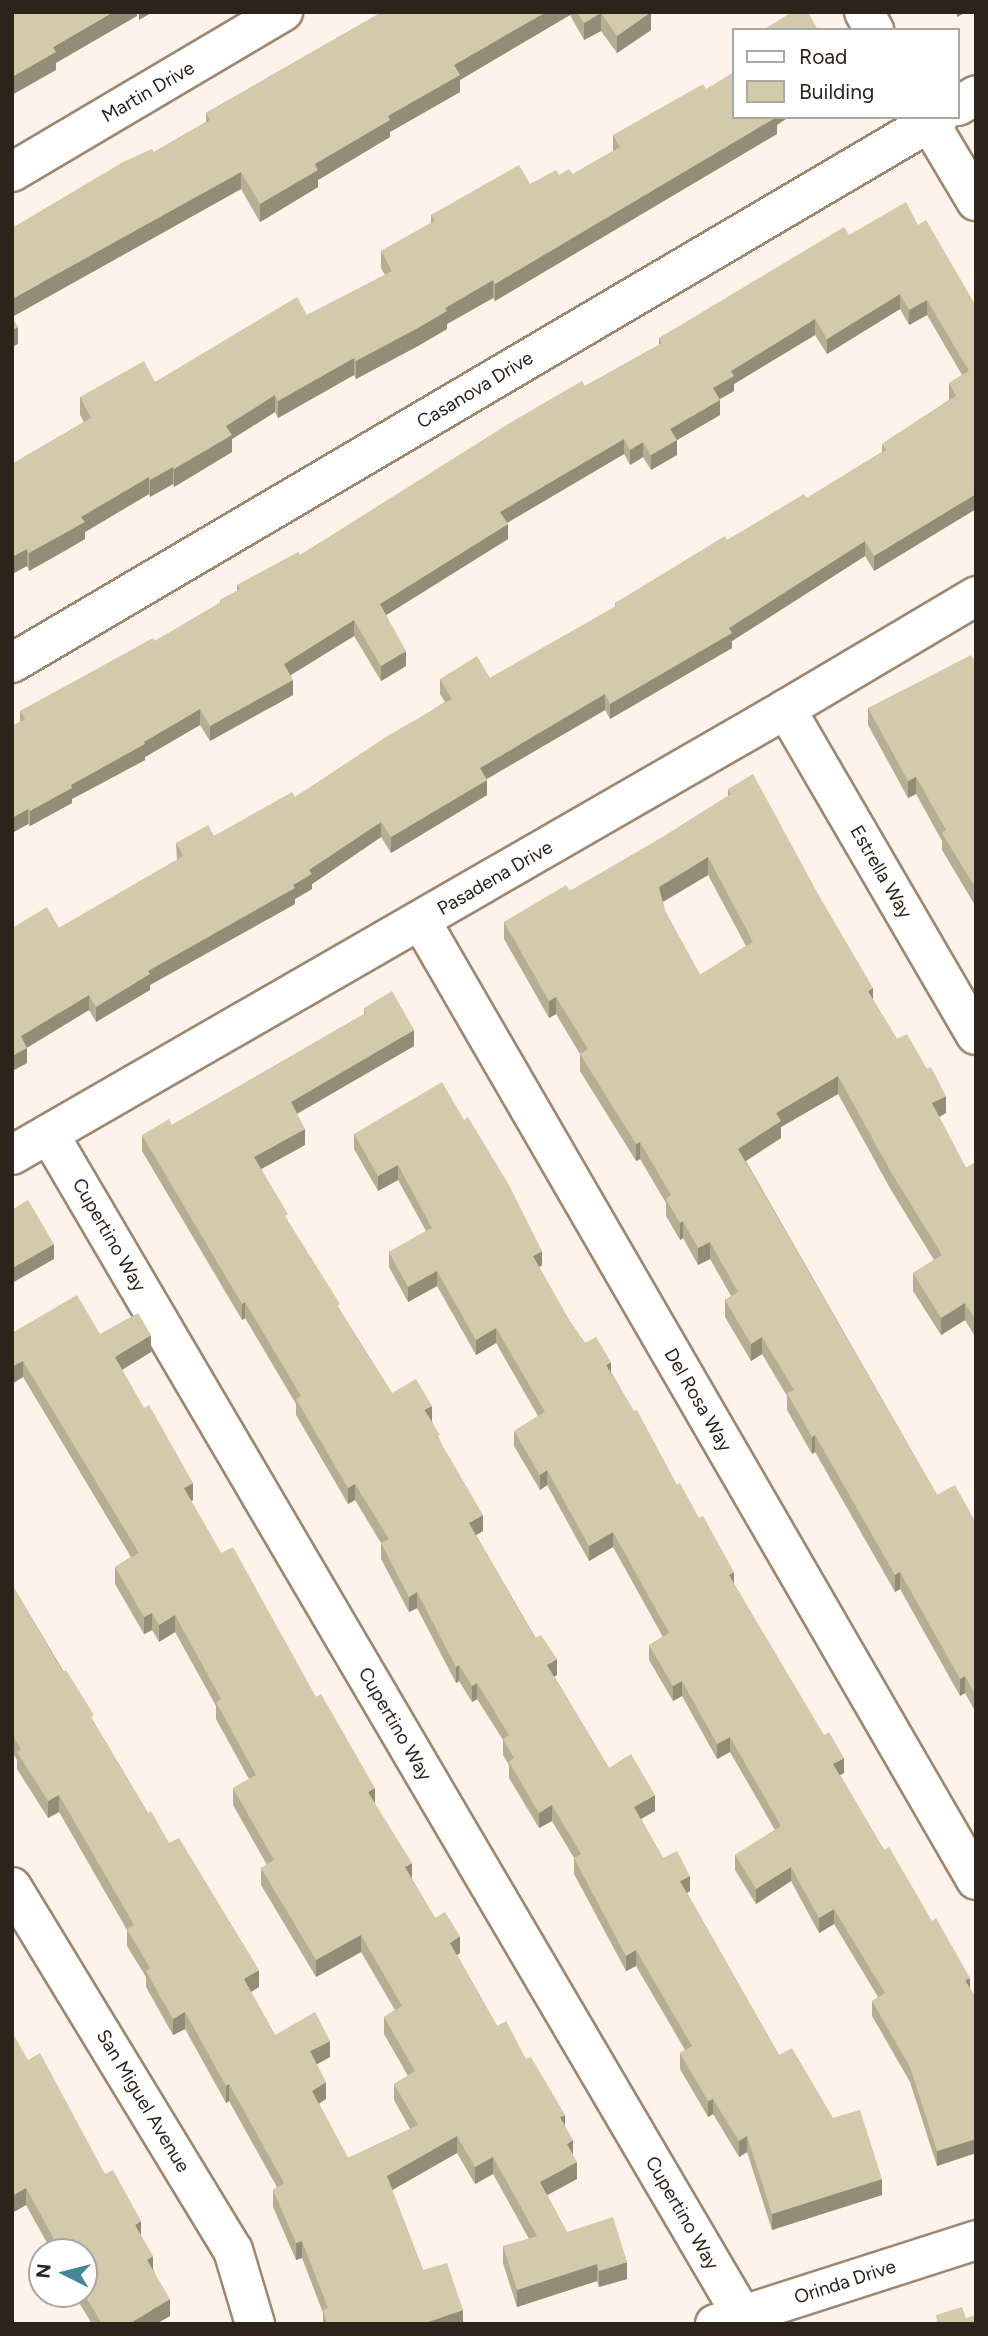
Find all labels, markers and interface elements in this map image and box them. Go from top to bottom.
legend [732,28,960,119]
text: Road [799,44,847,69]
street label: Martin Drive [98,56,198,128]
text: Building [799,79,874,104]
street label: Casanova Drive [413,346,537,434]
street label: Estrella Way [845,821,917,923]
street label: Pasadena Drive [433,836,557,920]
street label: Cupertino Way [67,1174,151,1296]
street label: Del Rosa Way [659,1344,737,1456]
street label: Cupertino Way [353,1663,437,1785]
street label: San Miguel Avenue [91,2026,195,2176]
street label: Cupertino Way [640,2152,724,2274]
north arrow [28,2238,98,2308]
street label: Orinda Drive [791,2255,899,2309]
text: N [31,2262,56,2279]

